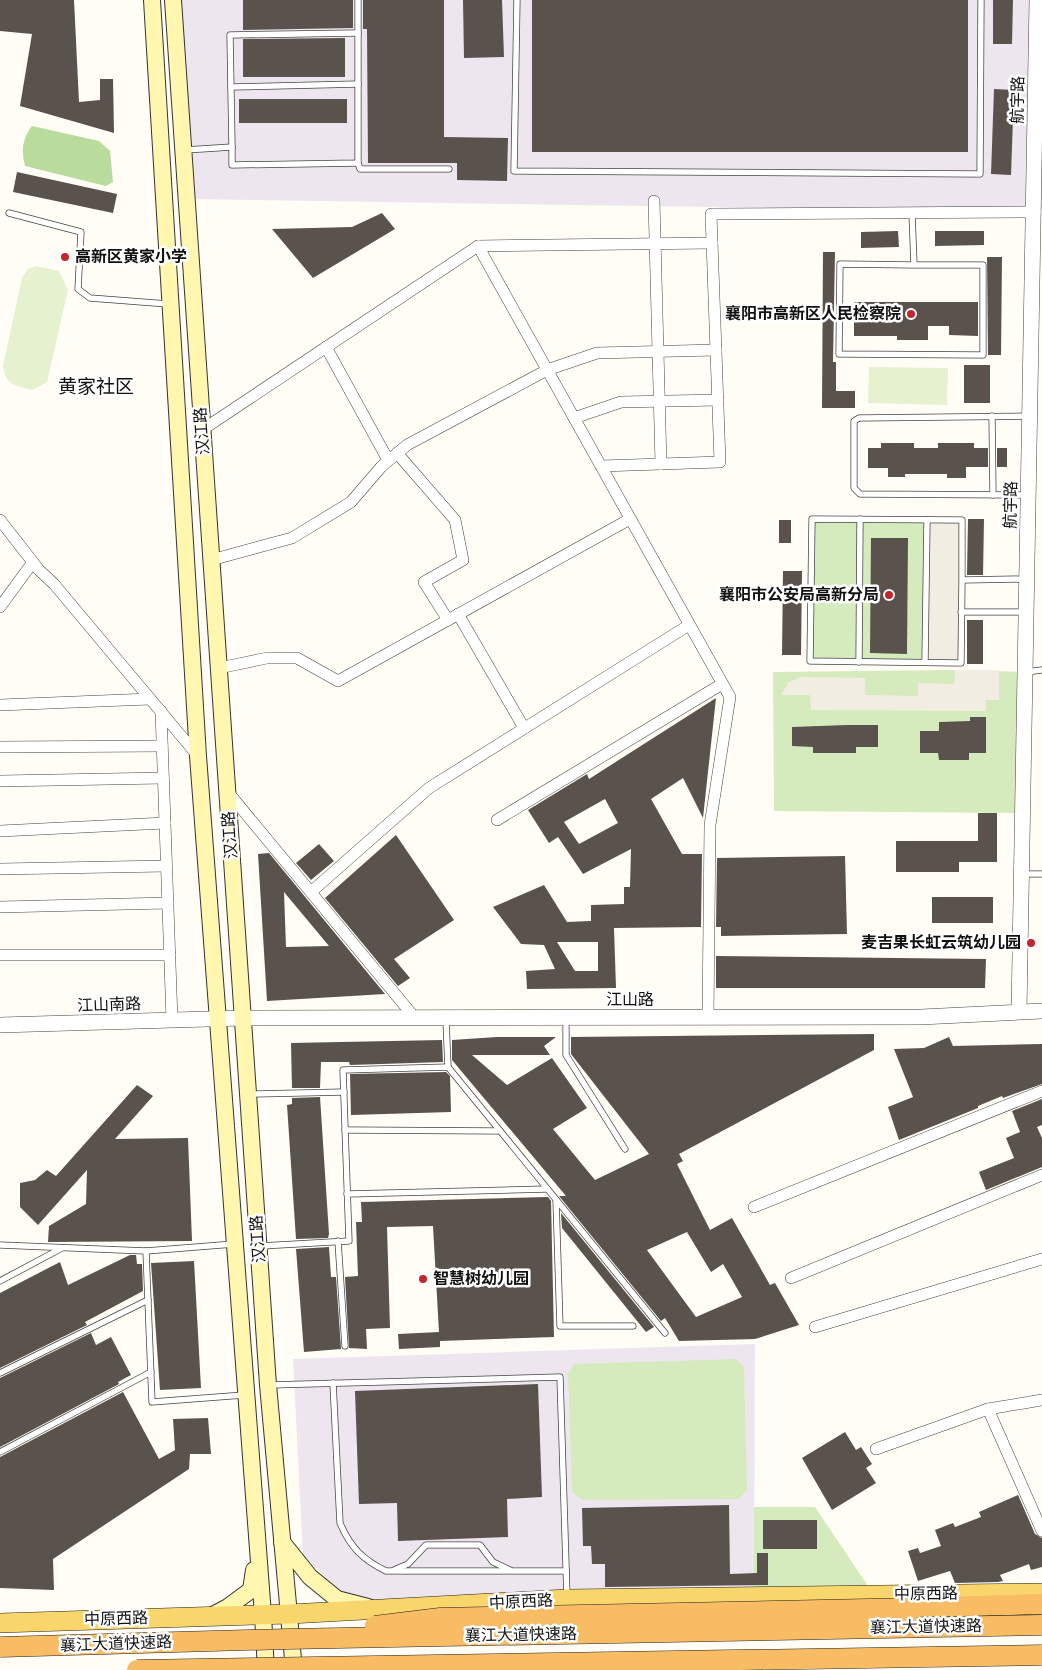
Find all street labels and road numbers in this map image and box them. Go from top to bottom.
street label: 航宇路 [1006,76,1030,124]
street label: 汉江路 [188,406,216,456]
street label: 航宇路 [999,481,1023,529]
street label: 汉江路 [216,810,244,860]
street label: 江山路 [606,988,654,1012]
street label: 江山南路 [77,992,141,1018]
street label: 汉江路 [244,1214,272,1264]
street label: 中原西路 [894,1581,958,1607]
street label: 中原西路 [488,1588,554,1616]
street label: 中原西路 [84,1606,148,1632]
street label: 襄江大道快速路 [870,1614,982,1640]
street label: 襄江大道快速路 [465,1622,577,1648]
street label: 襄江大道快速路 [60,1630,172,1658]

